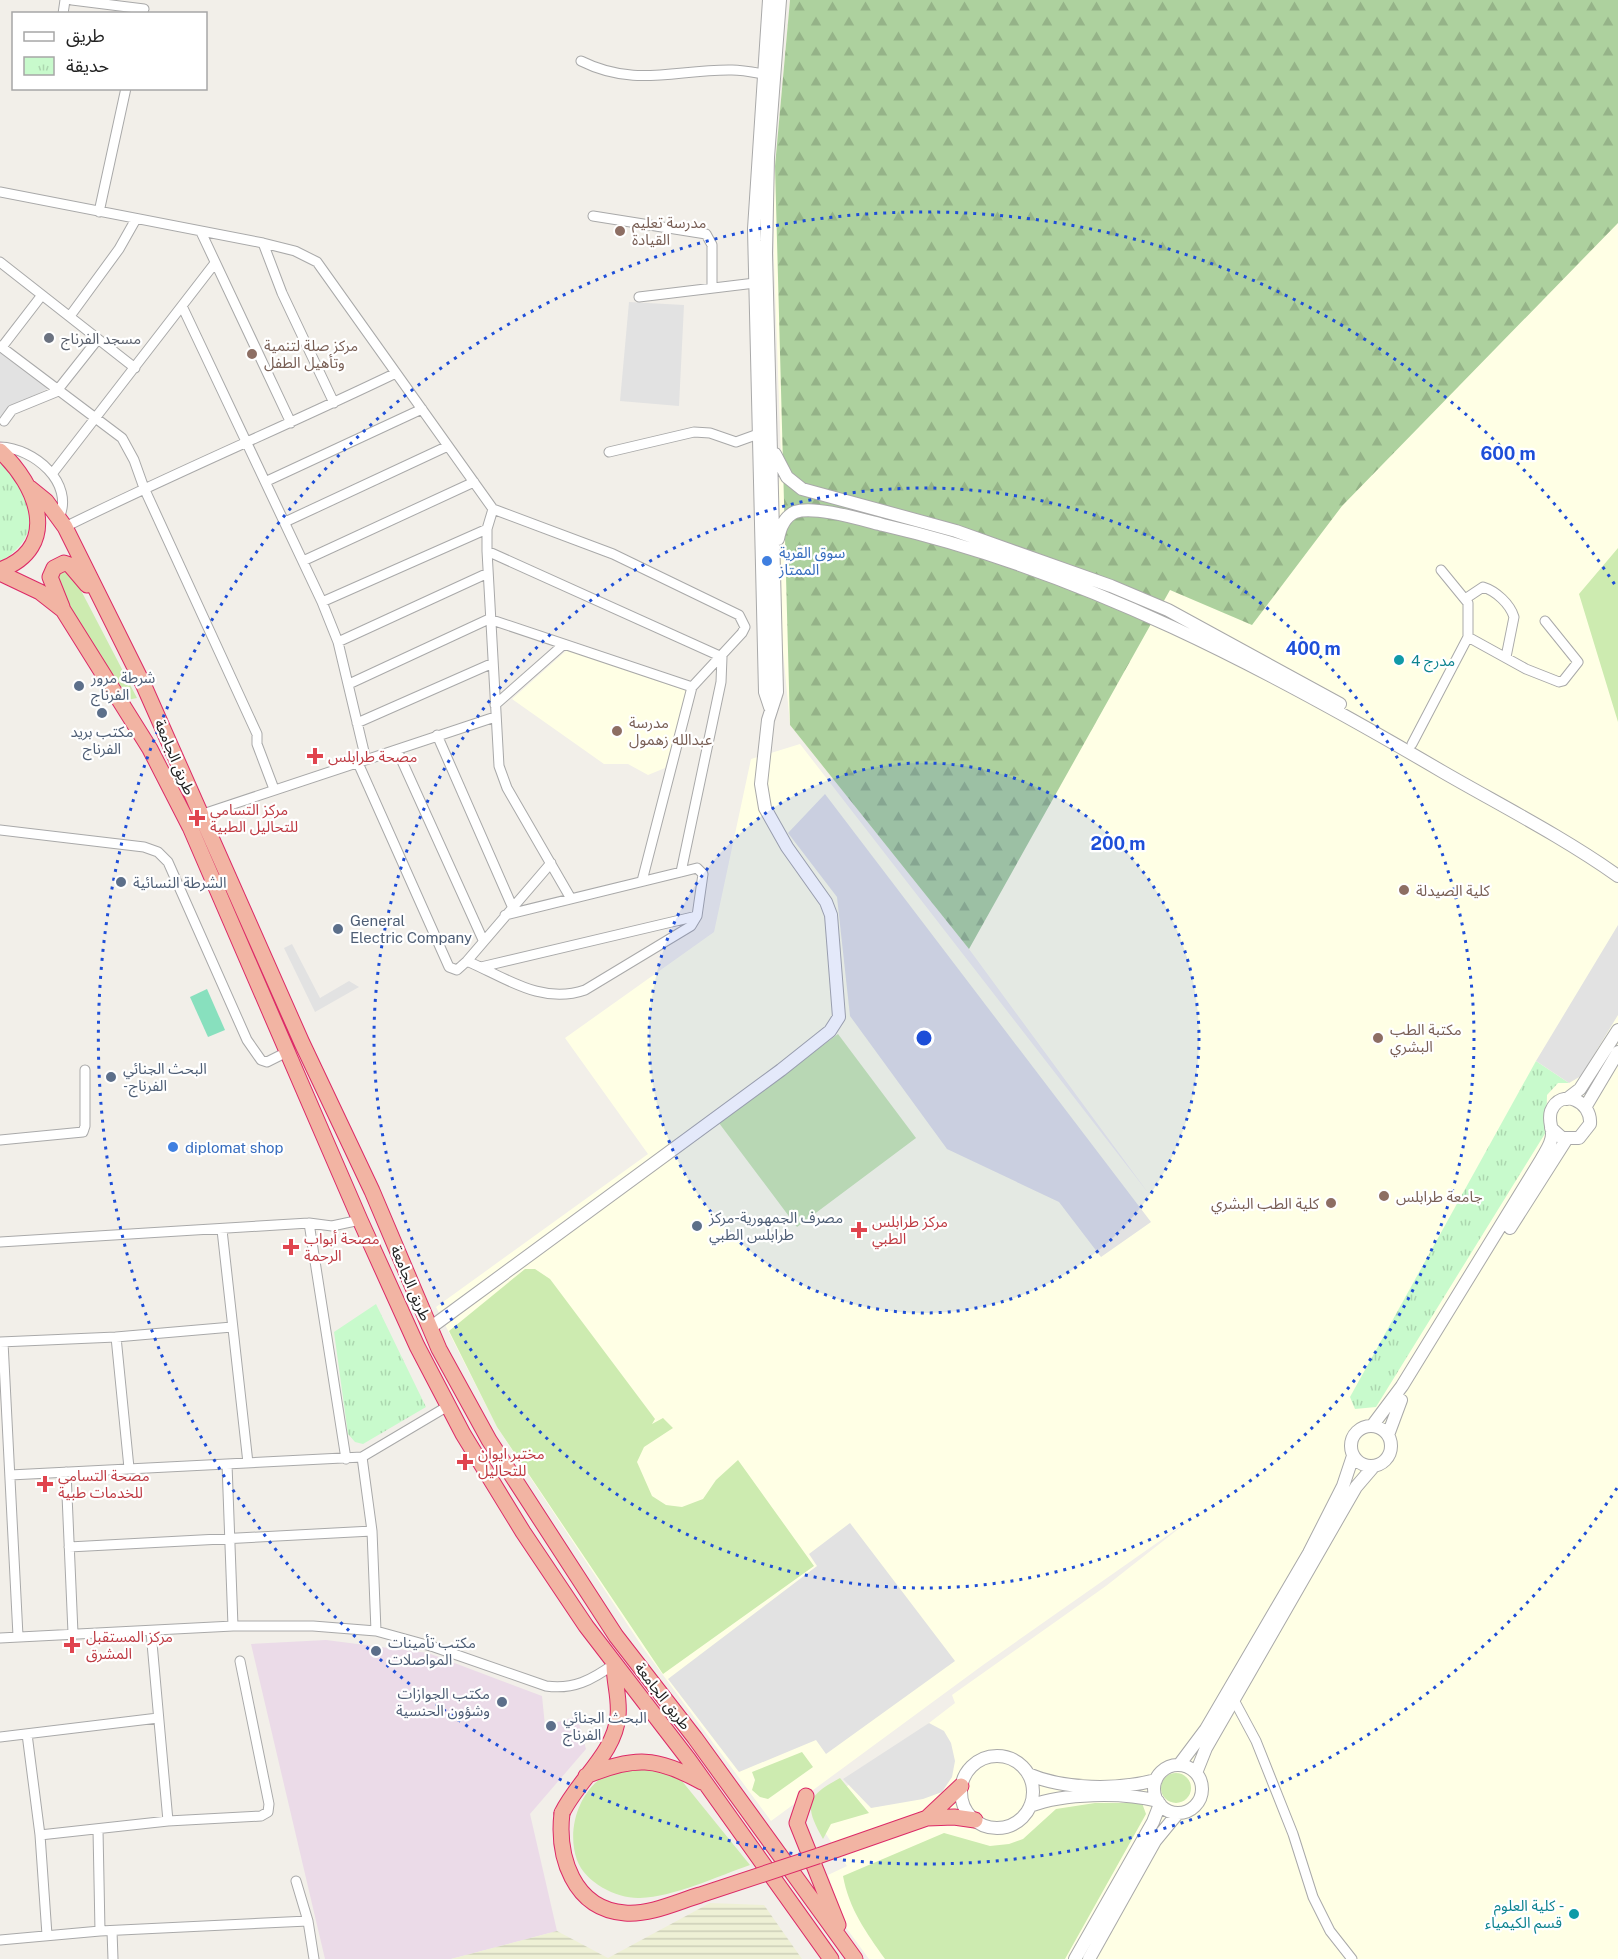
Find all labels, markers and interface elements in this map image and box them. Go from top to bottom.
legend [12,12,207,90]
text: طريق [66,25,105,47]
text: حديقة [66,55,109,76]
place label: مدرسة تعليم القيادة [632,214,706,248]
marker: مدرسة تعليم القيادة [613,224,627,238]
place label: مسجد الفرناج [61,330,141,351]
marker: مسجد الفرناج [42,331,56,345]
place label: مركز صلة لتنمية وتأهيل الطفل [264,337,358,372]
marker: مركز صلة لتنمية وتأهيل الطفل [245,347,259,361]
text: 600 m [1480,443,1536,464]
place label: سوق القرية الممتاز [778,544,845,579]
marker: سوق القرية الممتاز [760,554,774,568]
text: 400 m [1285,638,1341,659]
place label: مدرج 4 [1411,652,1455,673]
marker: مدرج 4 [1392,653,1406,667]
place label: شرطة مرور الفرناج [90,669,156,707]
marker: شرطة مرور الفرناج [72,679,86,693]
marker: مكتب بريد الفرناج [95,706,109,720]
place label: مدرسة عبدالله زهمول [629,714,713,749]
street label: طريق الجامعة [150,717,199,798]
place label: مكتب بريد الفرناج [70,723,134,761]
marker: مدرسة عبدالله زهمول [610,724,624,738]
marker: مصحة طرابلس [306,747,324,765]
place label: مصحة طرابلس [328,748,417,766]
place label: مركز التسامي للتحاليل الطبية [210,801,298,836]
marker: مركز التسامي للتحاليل الطبية [188,809,206,827]
text: 200 m [1091,833,1145,854]
place label: الشرطة النسائية [133,874,226,892]
marker: الشرطة النسائية [114,875,128,889]
place label: كلية الصيدلة [1416,882,1491,899]
marker: كلية الصيدلة [1397,883,1411,897]
place label: General Electric Company [350,912,472,946]
marker: General Electric Company [331,922,345,936]
place label: مكتبة الطب البشري [1390,1021,1462,1058]
centre of rings [914,1028,934,1048]
marker: مكتبة الطب البشري [1371,1031,1385,1045]
place label: البحث الجنائي -الفرناج [123,1060,207,1098]
marker: البحث الجنائي -الفرناج [104,1070,118,1084]
place label: diplomat shop [185,1139,284,1156]
marker: diplomat shop [166,1140,180,1154]
place label: جامعة طرابلس [1396,1188,1483,1206]
marker: جامعة طرابلس [1377,1189,1391,1203]
place label: كلية الطب البشري [1211,1195,1320,1215]
marker: كلية الطب البشري [1324,1196,1338,1210]
place label: مصرف الجمهورية-مركز طرابلس الطبي [708,1209,843,1246]
place label: مركز طرابلس الطبي [872,1213,948,1250]
marker: مصرف الجمهورية-مركز طرابلس الطبي [690,1219,704,1233]
marker: مركز طرابلس الطبي [850,1221,868,1239]
place label: مصحة أبواب الرحمة [304,1230,380,1265]
marker: مصحة أبواب الرحمة [282,1238,300,1256]
street label: طريق الجامعة [386,1243,435,1324]
place label: مختبر ايوان للتحاليل [478,1445,545,1480]
marker: مختبر ايوان للتحاليل [456,1453,474,1471]
place label: مصحة التسامي للخدمات طبية [58,1467,150,1501]
marker: مصحة التسامي للخدمات طبية [36,1475,54,1493]
place label: مركز المستقبل المشرق [86,1628,173,1663]
place label: مكتب تأمينات المواصلات [388,1634,476,1669]
marker: مركز المستقبل المشرق [63,1636,81,1654]
marker: مكتب تأمينات المواصلات [369,1644,383,1658]
street label: طريق الجامعة [630,1659,694,1734]
place label: مكتب الجوازات وشؤون الحنسية [396,1685,490,1720]
marker: مكتب الجوازات وشؤون الحنسية [495,1695,509,1709]
place label: البحث الجنائي الفرناج [563,1709,647,1747]
marker: البحث الجنائي الفرناج [544,1719,558,1733]
place label: كلية العلوم - قسم الكيمياء [1485,1897,1564,1934]
marker: كلية العلوم - قسم الكيمياء [1567,1907,1581,1921]

